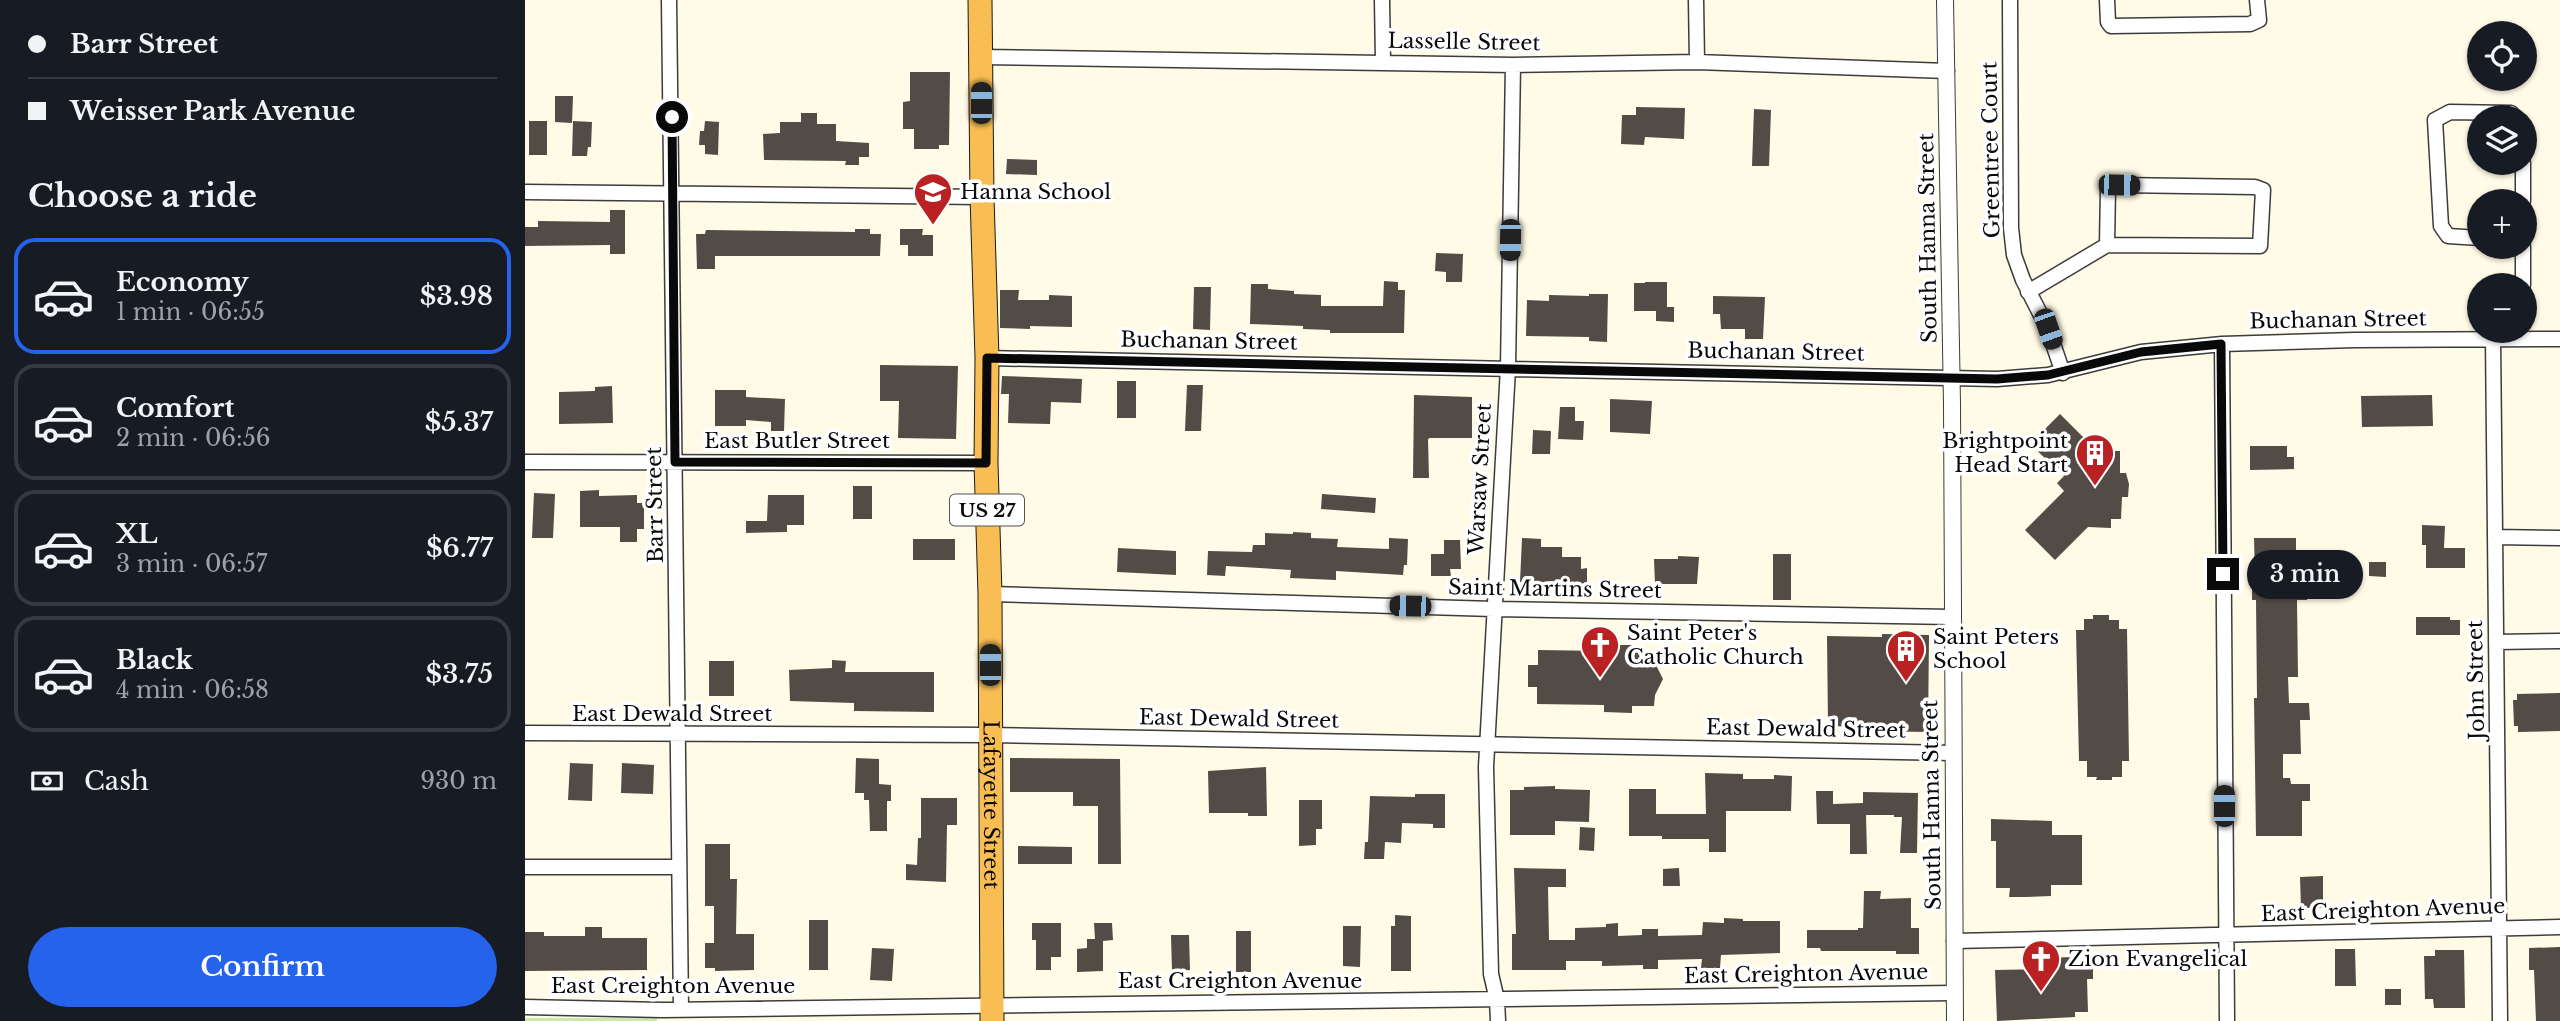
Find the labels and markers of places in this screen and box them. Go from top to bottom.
school or university icon: Hanna School [912,171,954,226]
place label: Hanna School [960,179,1111,205]
place label: Brightpoint Head Start [1942,428,2068,478]
building icon: Brightpoint Head Start [2074,432,2116,487]
place label: Saint Peter's Catholic Church [1627,620,1804,670]
church icon: Saint Peter's Catholic Church [1579,624,1621,679]
place label: Saint Peters School [1933,624,2059,674]
building icon: Saint Peters School [1885,628,1927,683]
church icon: Zion Evangelical [2020,938,2062,993]
place label: Zion Evangelical [2068,946,2247,972]

